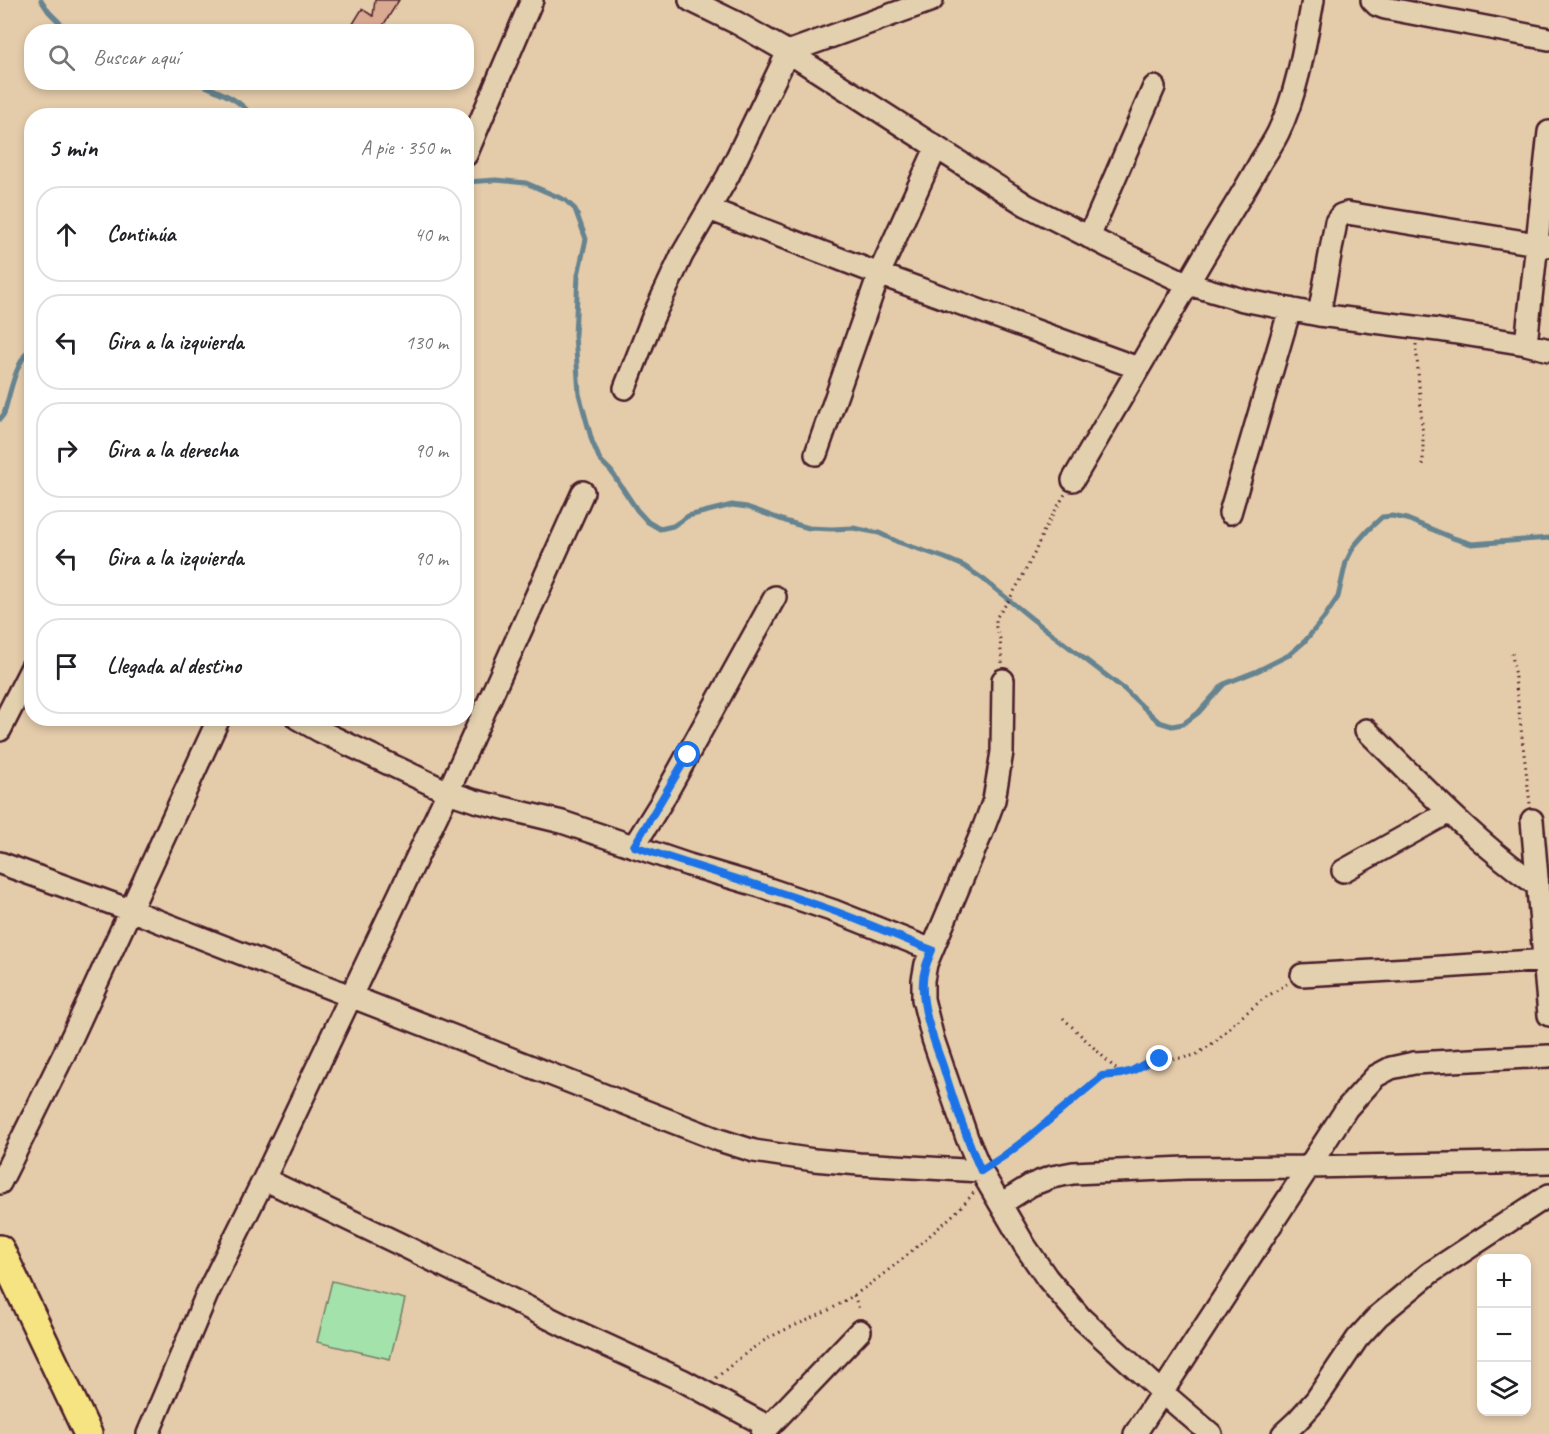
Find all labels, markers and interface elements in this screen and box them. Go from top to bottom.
search box [24,24,474,90]
icon: search [45,41,78,74]
text: Buscar aquí [93,43,179,71]
text: 5 min [48,131,97,164]
text: A pie · 350 m [361,135,450,160]
icon: ahead [50,218,83,251]
text: Continúa [107,220,175,248]
text: 40 m [414,222,448,247]
icon: left [50,326,83,359]
text: Gira a la izquierda [107,328,244,356]
text: 130 m [405,330,448,355]
icon: right [50,434,83,467]
text: Gira a la derecha [107,436,238,464]
text: 90 m [414,438,448,463]
icon: left [50,542,83,575]
text: Gira a la izquierda [107,544,244,572]
text: 90 m [414,546,448,571]
icon: arrive [50,650,83,683]
text: Llegada al destino [107,652,241,680]
route start [674,741,700,767]
route end [1146,1045,1172,1071]
map controls [1477,1254,1531,1416]
button: + [1477,1254,1531,1308]
button: − [1477,1308,1531,1362]
button: layers [1477,1362,1531,1416]

